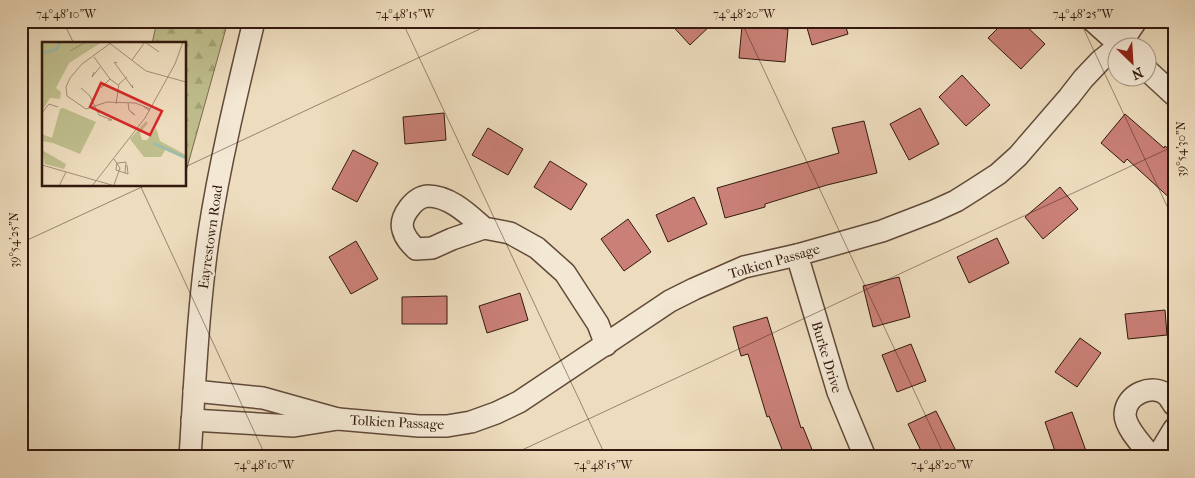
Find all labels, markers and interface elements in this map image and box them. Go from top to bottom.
text: 74°48'10"W [36,7,97,21]
text: 74°48'15"W [376,7,435,21]
text: 74°48'20"W [713,7,776,21]
text: 74°48'25"W [1053,7,1114,21]
north arrow [1108,38,1158,88]
inset map [42,42,186,186]
text: N [1129,63,1146,83]
text: 39°54'30"N [1174,121,1188,177]
street label: Eayrestown Road [195,184,226,290]
text: 39°54'25"N [7,212,21,268]
street label: Tolkien Passage [726,240,822,283]
street label: Burke Drive [808,319,845,395]
street label: Tolkien Passage [349,412,445,433]
text: 74°48'10"W [234,458,295,472]
text: 74°48'15"W [574,458,633,472]
text: 74°48'20"W [911,458,974,472]

